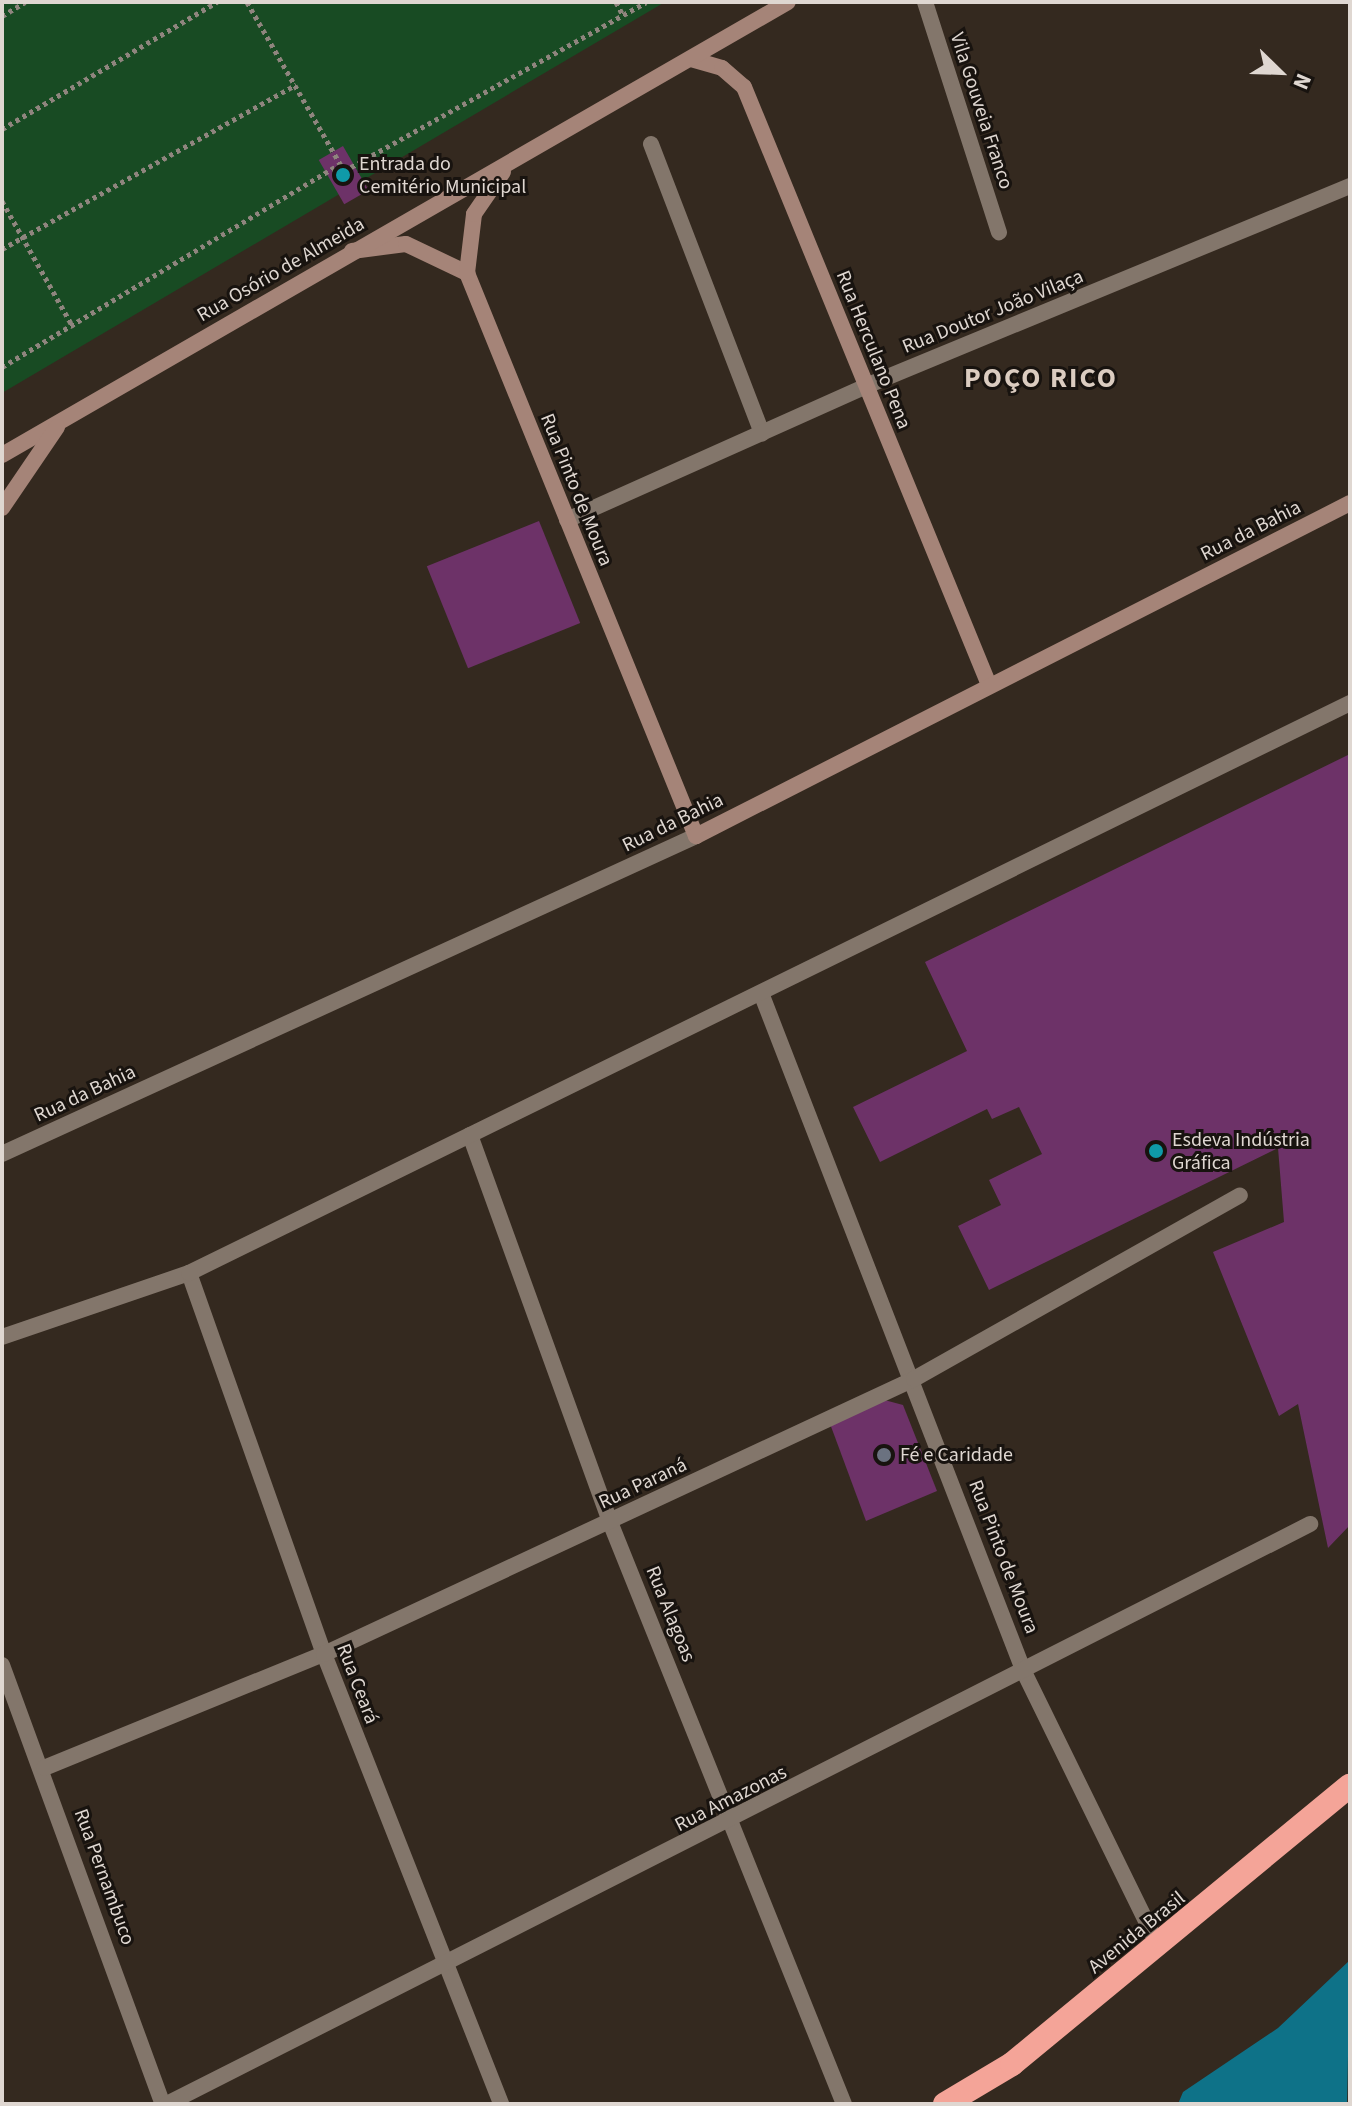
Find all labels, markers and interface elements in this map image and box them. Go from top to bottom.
street label: Vila Gouveia Franco [944,30,1018,192]
north arrow [1240,32,1320,112]
text: N [1285,68,1320,94]
place label: Entrada do Cemitério Municipal [359,152,526,199]
marker: Entrada do Cemitério Municipal [334,166,352,184]
street label: Rua Osório de Almeida [193,212,369,328]
street label: Rua Doutor João Vilaça [899,265,1087,359]
street label: Rua Herculano Pena [830,267,916,433]
district label: POÇO RICO [964,361,1118,395]
street label: Rua Pinto de Moura [534,410,618,570]
street label: Rua da Bahia [1197,496,1305,566]
street label: Rua da Bahia [619,788,727,858]
street label: Rua da Bahia [30,1060,140,1128]
place label: Esdeva Indústria Gráfica [1172,1128,1310,1175]
marker: Esdeva Indústria Gráfica [1147,1142,1165,1160]
place label: Fé e Caridade [900,1443,1013,1467]
marker: Fé e Caridade [875,1446,893,1464]
street label: Rua Paraná [595,1453,691,1515]
street label: Rua Pinto de Moura [963,1477,1043,1637]
street label: Rua Alagoas [640,1563,700,1665]
street label: Rua Ceará [331,1640,383,1728]
street label: Rua Amazonas [671,1761,791,1837]
street label: Rua Pernambuco [68,1806,140,1948]
street label: Avenida Brasil [1084,1887,1190,1979]

